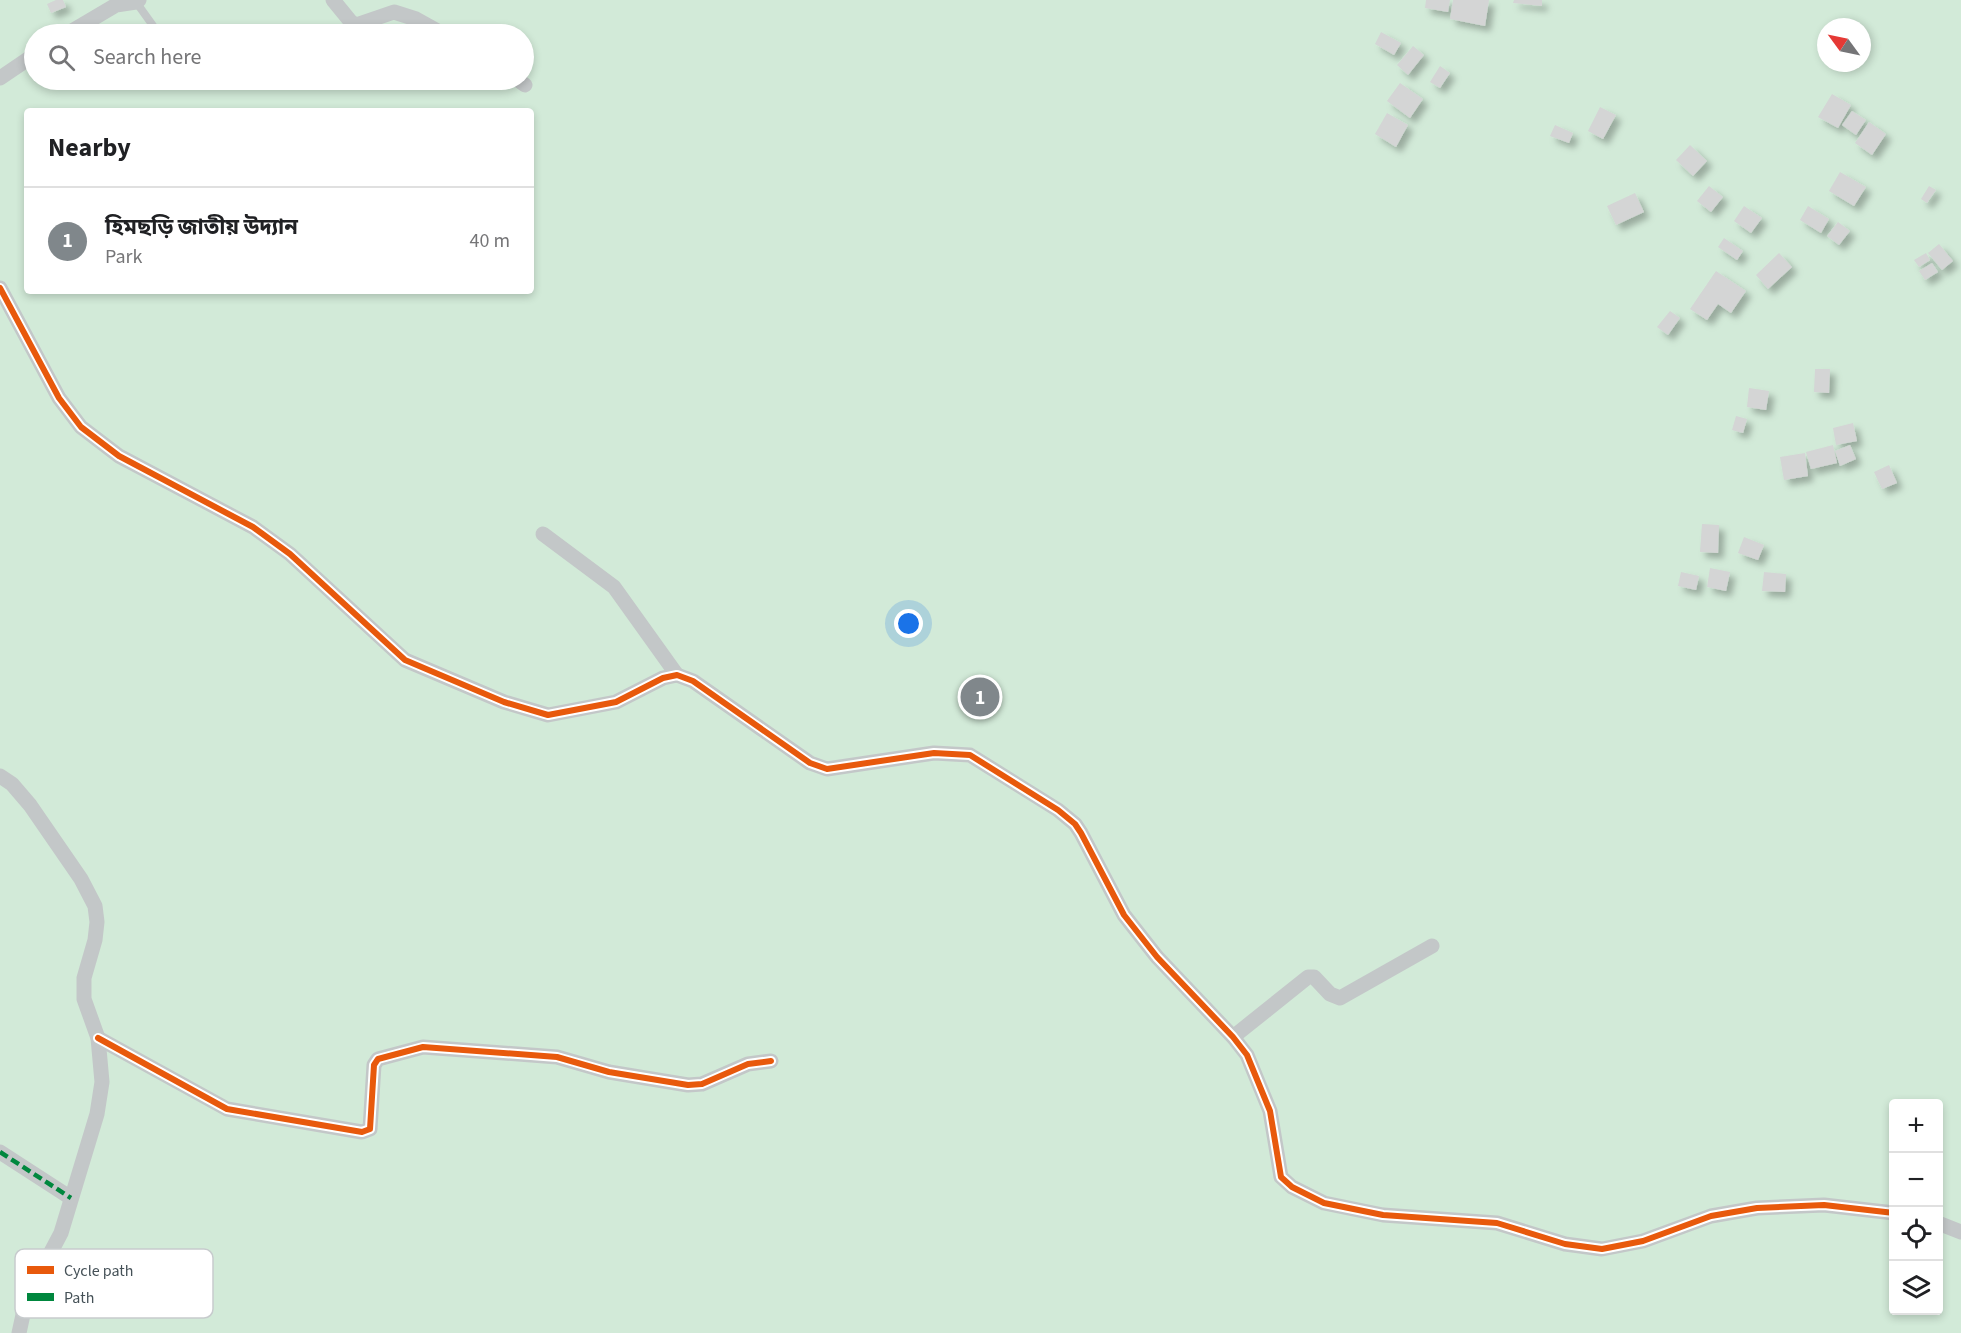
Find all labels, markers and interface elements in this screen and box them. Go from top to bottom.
north arrow [1817,18,1871,72]
search box [24,24,534,90]
icon: search [45,41,78,74]
text: Search here [93,41,201,73]
text: Nearby [48,129,131,166]
text: হিমছড়ি জাতীয় উদ্যান [105,211,298,243]
text: 1 [62,227,73,255]
text: 40 m [470,227,510,255]
text: Park [105,243,142,271]
your location [894,609,923,638]
pin: 1 [960,674,1000,720]
map controls [1889,1099,1943,1315]
button: + [1889,1099,1943,1153]
button: − [1889,1153,1943,1207]
button: locate [1889,1207,1943,1261]
legend [15,1249,213,1318]
text: Cycle path [64,1260,133,1282]
button: layers [1889,1261,1943,1315]
text: Path [64,1287,94,1309]

